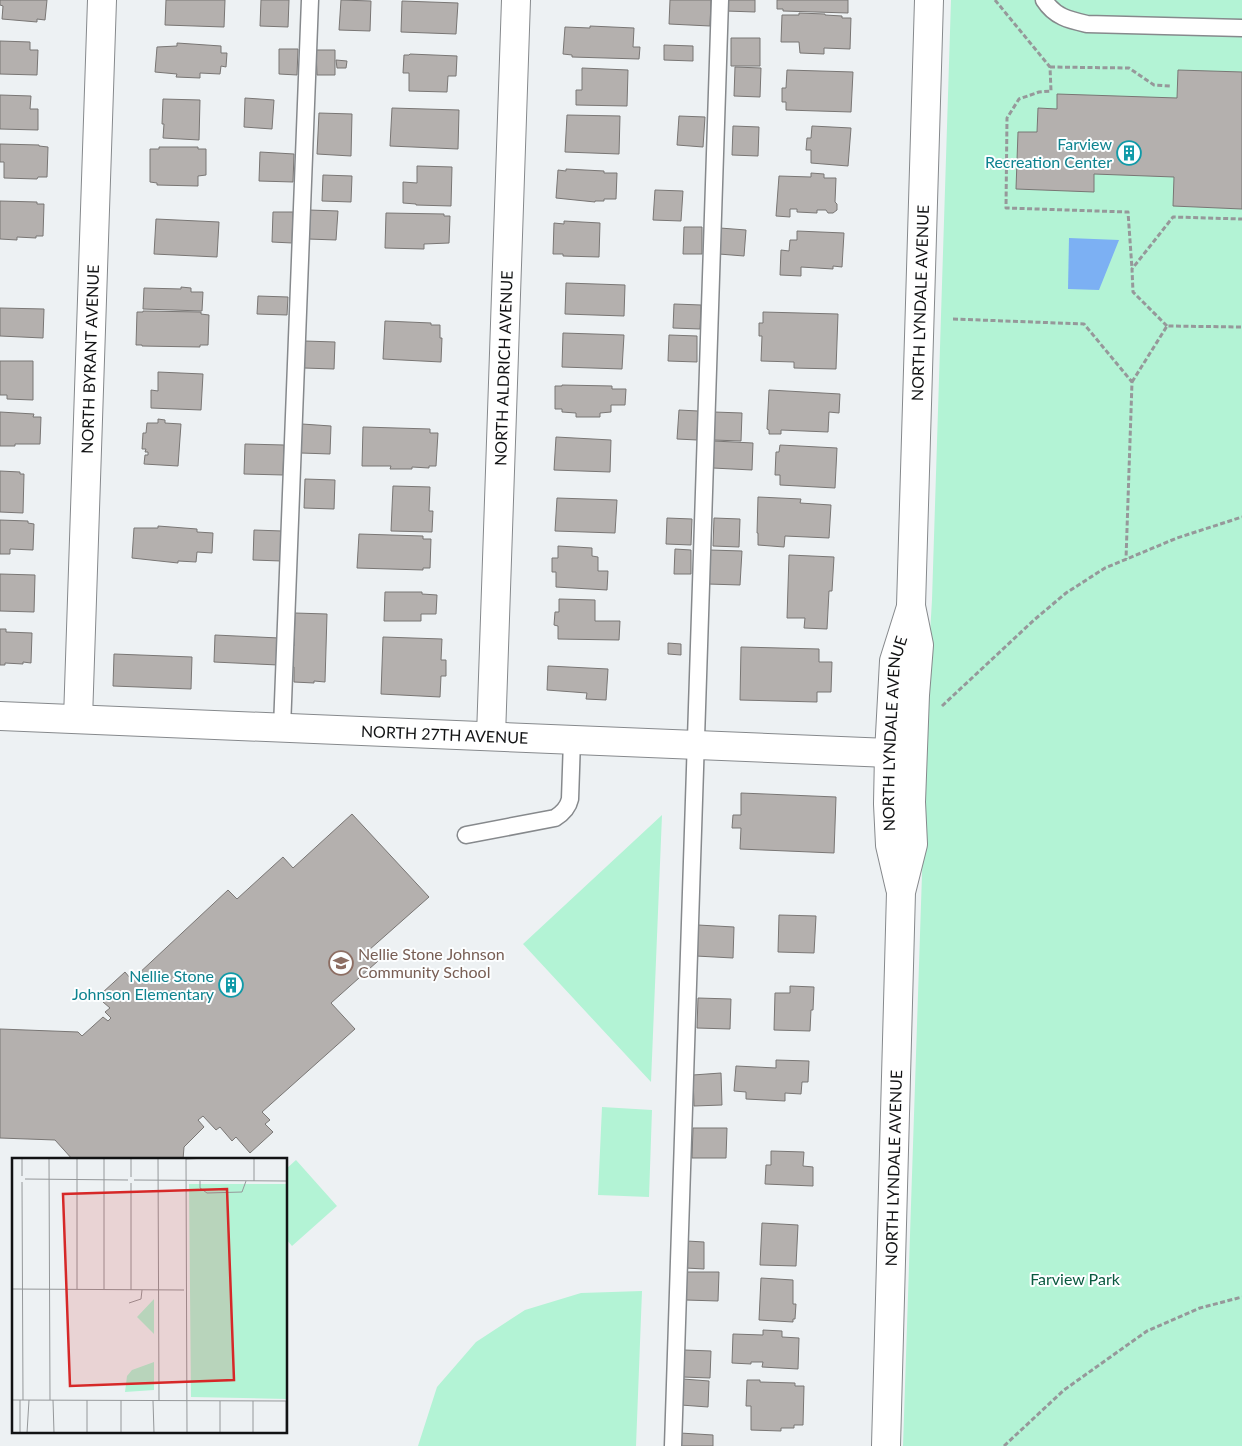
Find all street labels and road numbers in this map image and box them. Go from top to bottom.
street label: NORTH LYNDALE AVENUE [907,204,932,401]
street label: NORTH BYRANT AVENUE [77,264,102,454]
street label: NORTH ALDRICH AVENUE [490,270,516,466]
street label: NORTH LYNDALE AVENUE [878,633,910,832]
street label: NORTH 27TH AVENUE [361,721,529,747]
street label: NORTH LYNDALE AVENUE [881,1070,905,1267]

